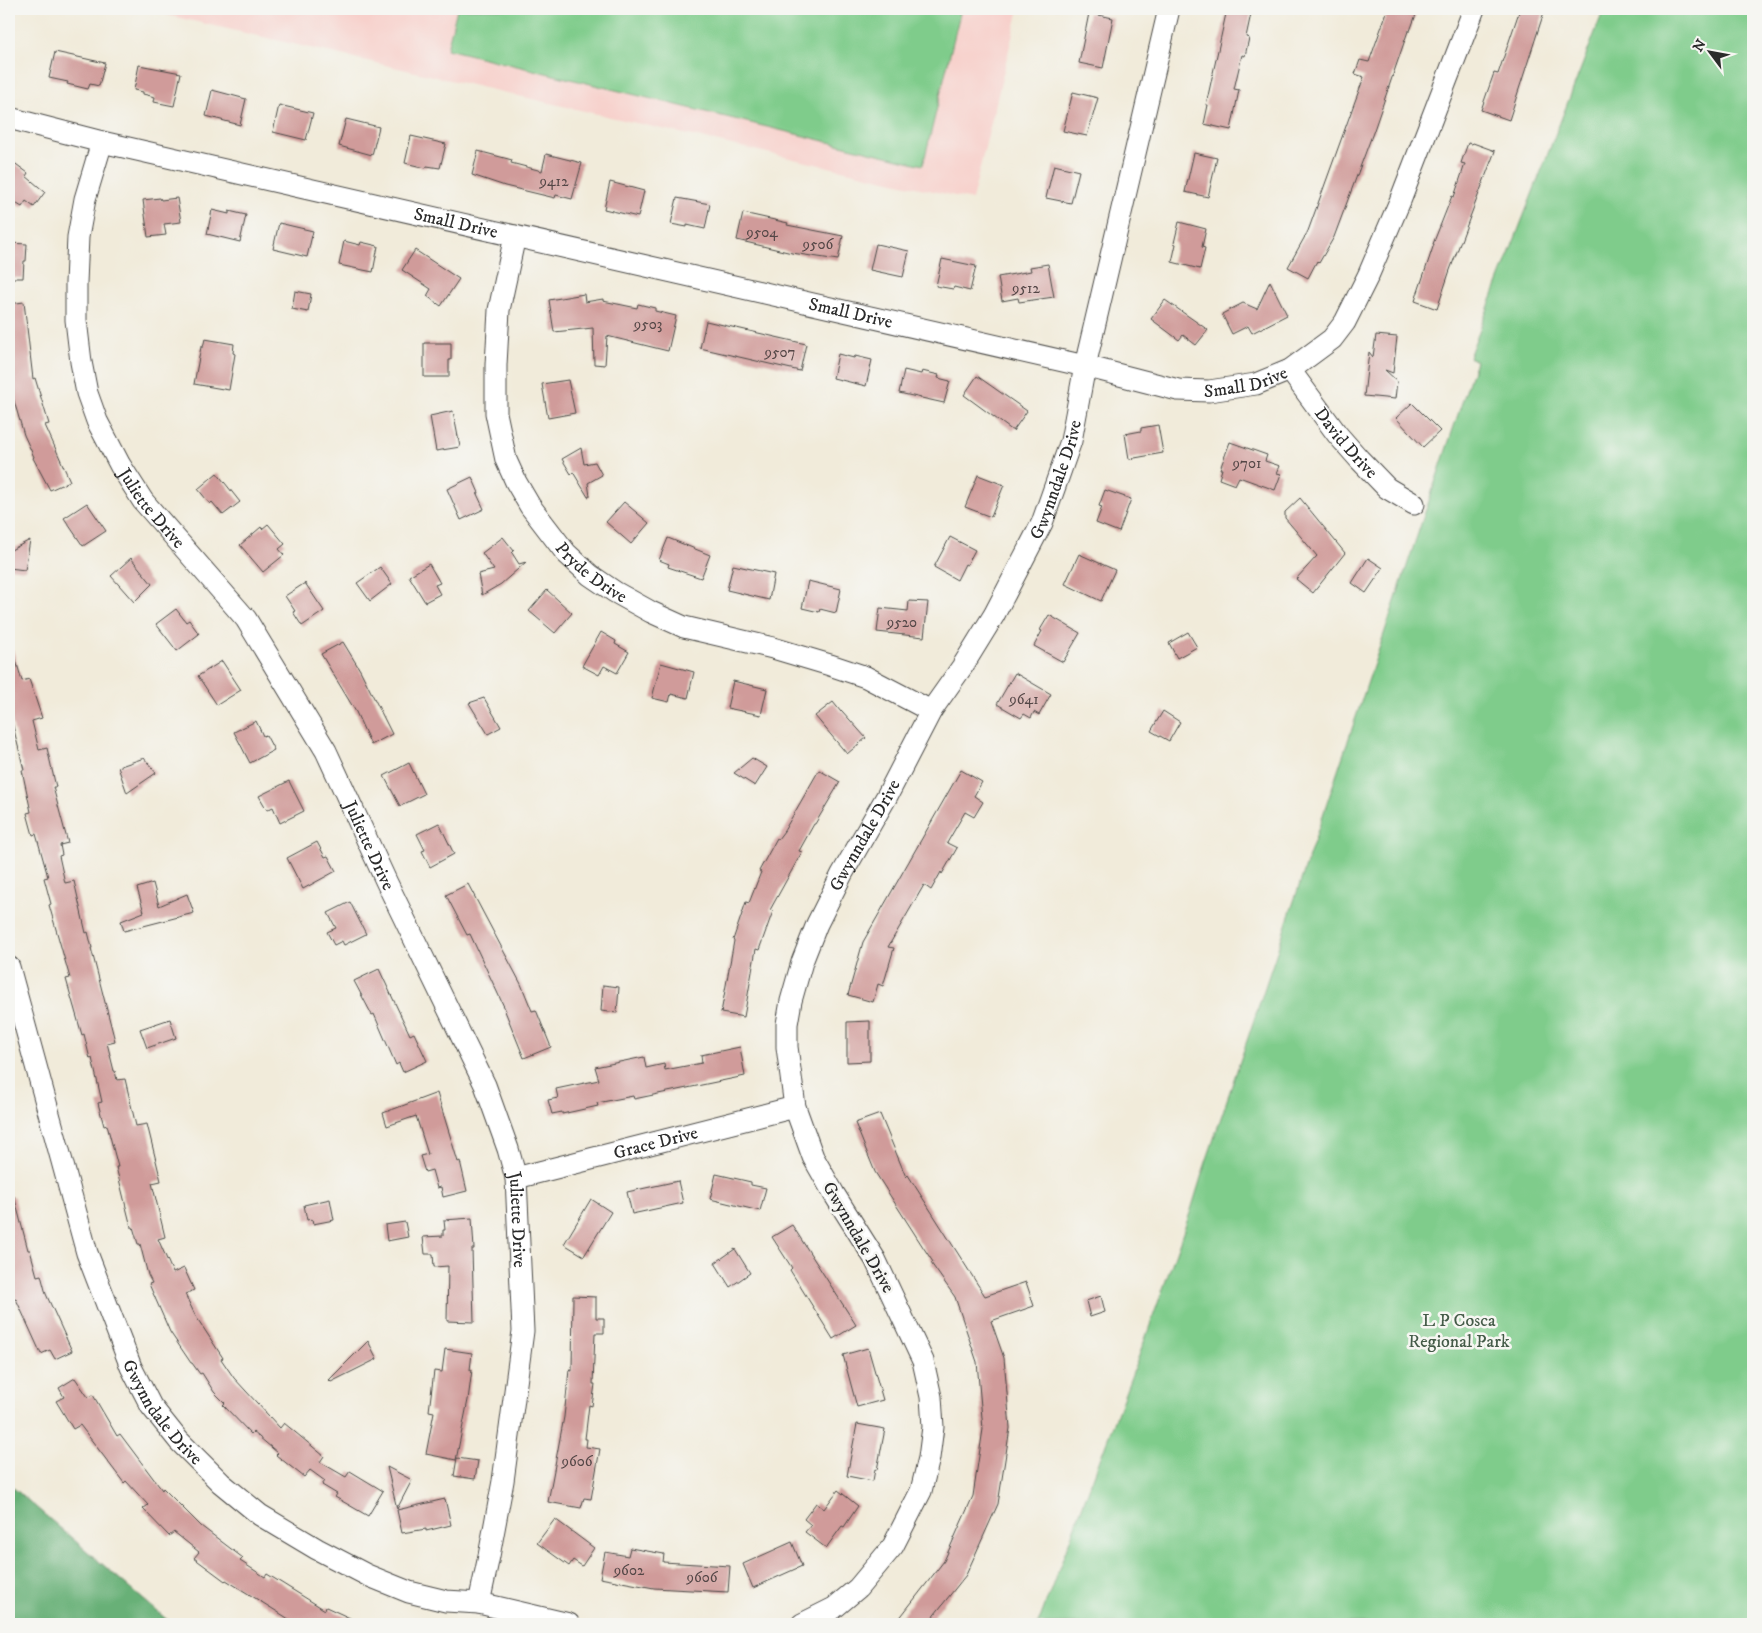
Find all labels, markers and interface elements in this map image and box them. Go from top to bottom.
north arrow [1684,28,1734,78]
text: N [1689,36,1711,55]
house number: 9412 [539,172,569,191]
street label: Small Drive [412,203,500,244]
house number: 9504 [745,223,778,242]
house number: 9506 [802,235,835,254]
house number: 9512 [1011,279,1041,298]
street label: Small Drive [806,293,895,334]
house number: 9503 [633,315,662,334]
house number: 9507 [764,343,796,362]
street label: Small Drive [1204,362,1291,403]
street label: David Drive [1309,403,1382,484]
street label: Gwynndale Drive [1025,418,1087,543]
house number: 9701 [1232,454,1261,473]
street label: Juliette Drive [112,463,189,553]
street label: Pryde Drive [550,538,631,608]
house number: 9520 [886,613,917,632]
house number: 9641 [1008,690,1039,709]
street label: Gwynndale Drive [825,776,906,895]
street label: Juliette Drive [338,796,399,894]
street label: Grace Drive [611,1122,700,1165]
street label: Juliette Drive [502,1168,530,1268]
street label: Gwynndale Drive [817,1178,899,1297]
park label: L P Cosca Regional Park [1408,1310,1510,1353]
street label: Gwynndale Drive [117,1357,207,1470]
house number: 9606 [560,1452,594,1471]
house number: 9602 [613,1561,645,1580]
house number: 9606 [685,1568,719,1587]

